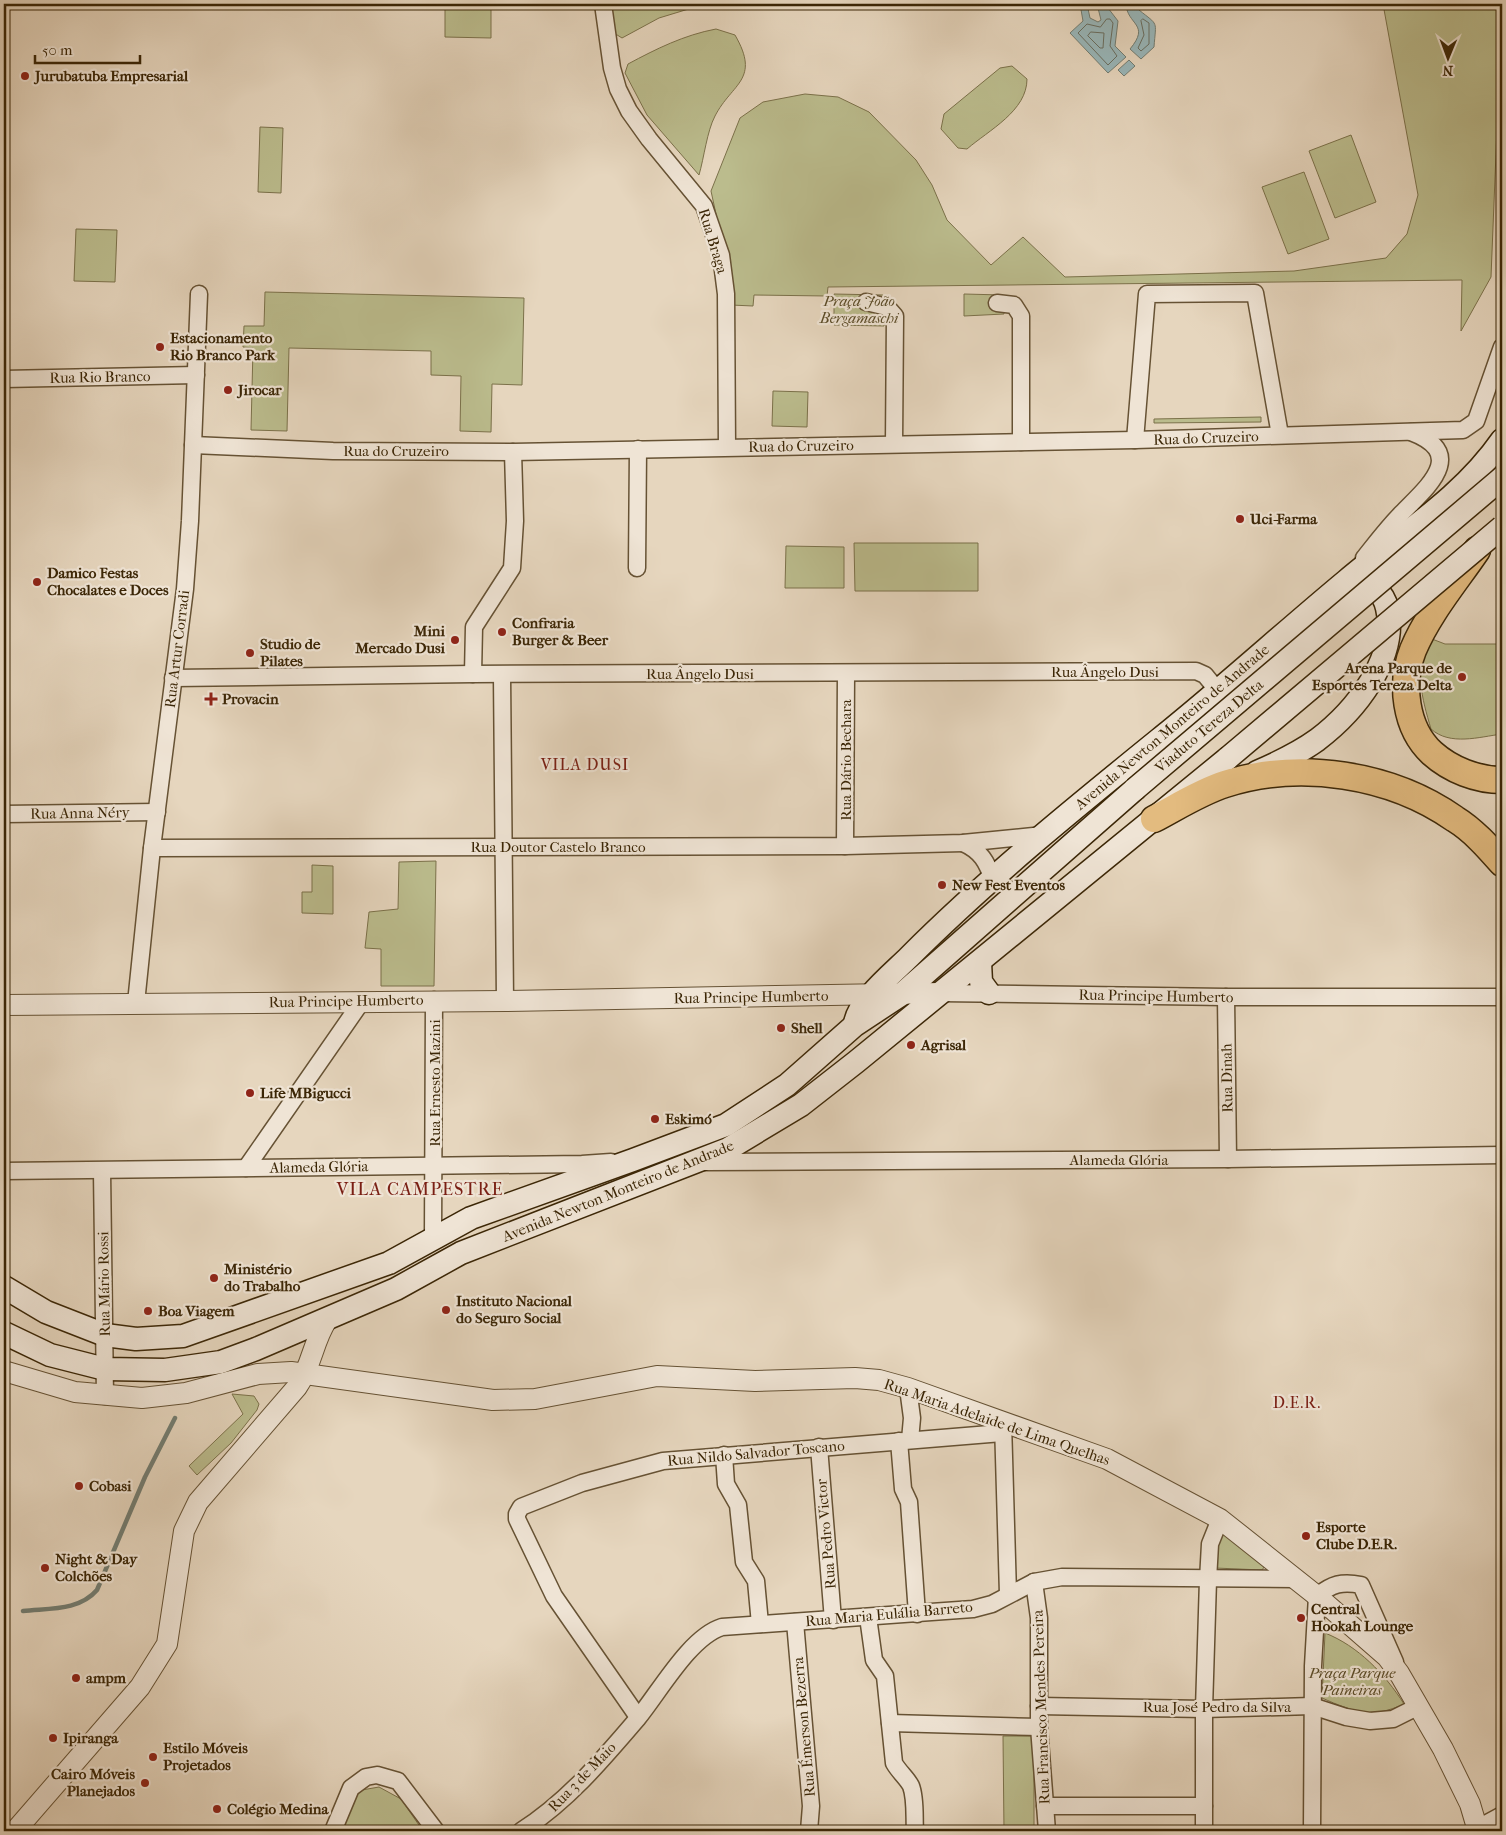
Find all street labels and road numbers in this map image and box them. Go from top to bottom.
street label: Rua Braga [695,206,732,277]
street label: Rua Rio Branco [49,367,151,387]
street label: Rua do Cruzeiro [1153,427,1259,449]
street label: Rua do Cruzeiro [748,436,854,456]
street label: Rua do Cruzeiro [343,442,449,460]
street label: Rua Artur Corradi [161,588,193,709]
street label: Avenida Newton Monteiro de Andrade [1070,640,1273,814]
street label: Rua Ângelo Dusi [1051,663,1159,681]
street label: Rua Ângelo Dusi [646,665,754,683]
street label: Viaduto Tereza Delta [1150,675,1268,777]
street label: Rua Dário Bechara [837,698,855,821]
street label: Rua Anna Néry [30,803,131,823]
street label: Rua Doutor Castelo Branco [470,838,646,856]
street label: Rua Principe Humberto [1078,986,1234,1006]
street label: Rua Principe Humberto [673,987,829,1007]
street label: Rua Principe Humberto [268,991,424,1011]
street label: Rua Ernesto Mazini [426,1019,444,1147]
street label: Rua Dinah [1217,1043,1237,1113]
street label: Avenida Newton Monteiro de Andrade [499,1136,737,1246]
street label: Alameda Glória [1069,1151,1169,1169]
street label: Alameda Glória [268,1157,370,1177]
street label: Rua Mário Rossi [94,1231,114,1337]
street label: Rua Maria Adelaide de Lima Quelhas [882,1375,1113,1469]
street label: Rua Nildo Salvador Toscano [667,1436,846,1470]
street label: Rua Pedro Victor [812,1478,840,1590]
street label: Rua Maria Eulália Barreto [804,1598,974,1630]
street label: Rua Francisco Mendes Pereira [1029,1608,1053,1805]
street label: Rua Émerson Bezerra [789,1655,819,1798]
street label: Rua José Pedro da Silva [1143,1698,1292,1716]
street label: Rua 3 de Maio [544,1738,620,1816]

